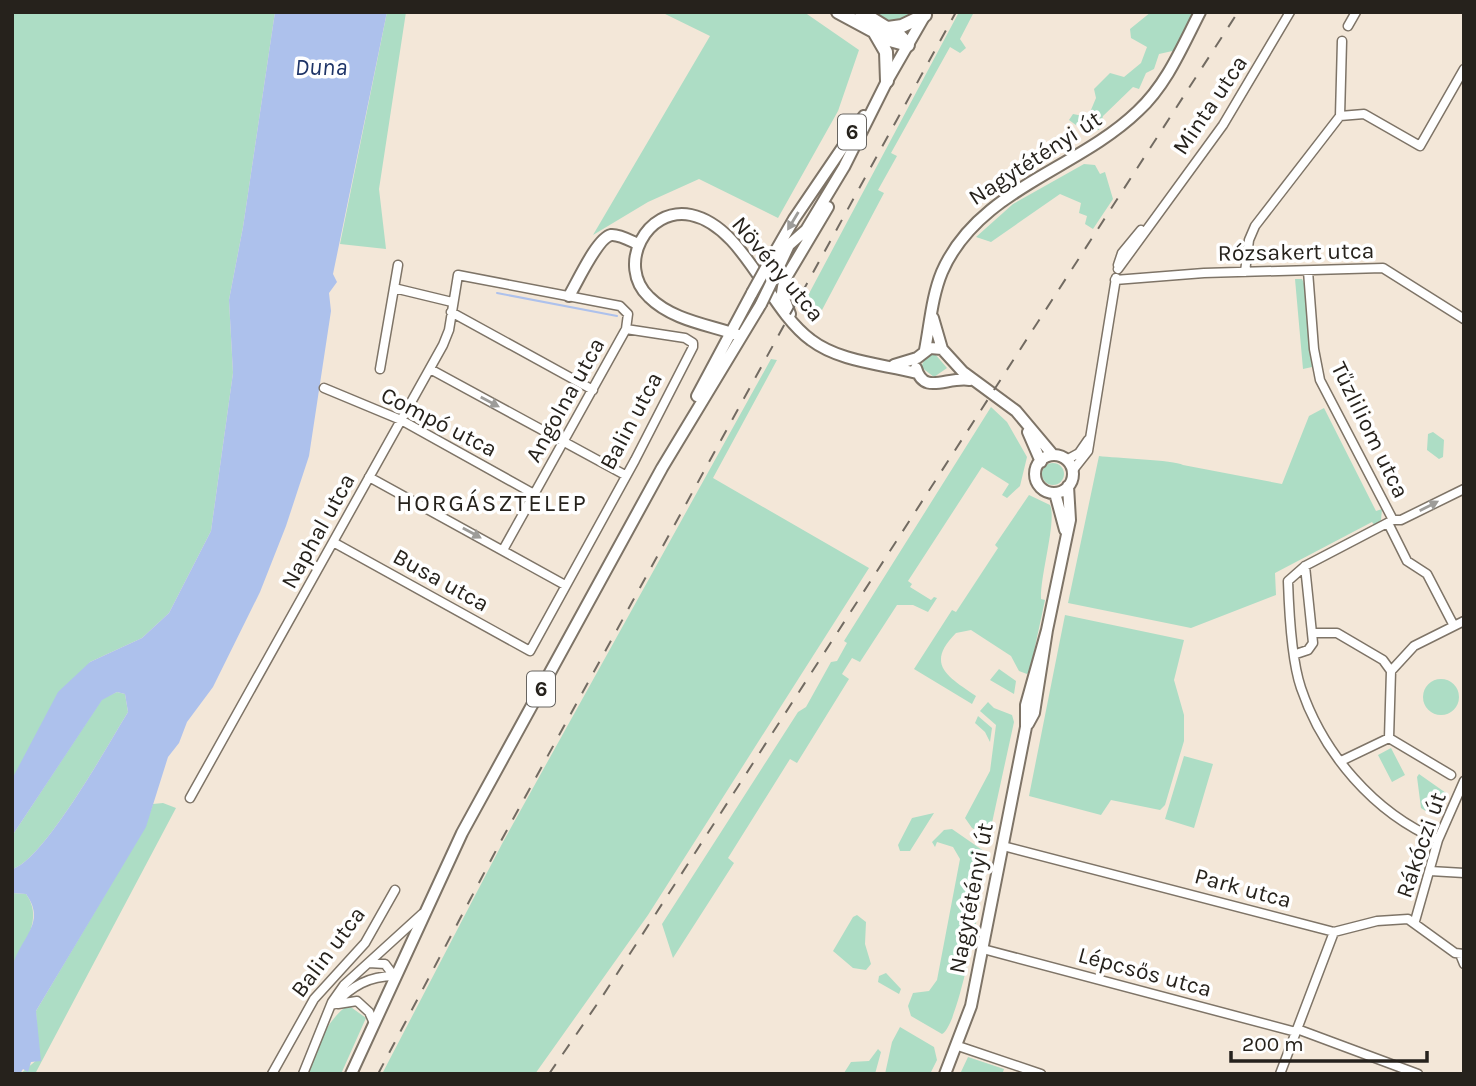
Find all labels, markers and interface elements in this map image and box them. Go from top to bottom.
street label: Minta utca [1167,50,1253,160]
water label: Duna [295,53,347,81]
street label: Nagytétényi út [964,105,1107,211]
road number: 6 [838,114,866,150]
street label: Növény utca [726,211,830,327]
one-way arrow [787,212,799,231]
street label: Rózsakert utca [1217,237,1375,267]
street label: Angolna utca [520,333,610,467]
street label: Tűzliliom utca [1325,358,1415,502]
street label: Balin utca [594,368,668,474]
street label: Compó utca [376,381,502,463]
one-way arrow [480,396,500,407]
street label: Naphal utca [275,469,361,593]
district label: HORGÁSZTELEP [396,488,588,517]
one-way arrow [1419,501,1439,512]
one-way arrow [463,527,482,539]
street label: Busa utca [388,543,494,617]
road number: 6 [527,672,555,706]
street label: Rákóczi út [1390,788,1452,901]
street label: Nagytétényi út [943,820,999,976]
street label: Park utca [1192,862,1294,914]
street label: Balin utca [285,901,371,1003]
street label: Lépcsős utca [1075,941,1215,1003]
scale bar [1231,1020,1427,1064]
text: 200 m [1242,1032,1304,1056]

